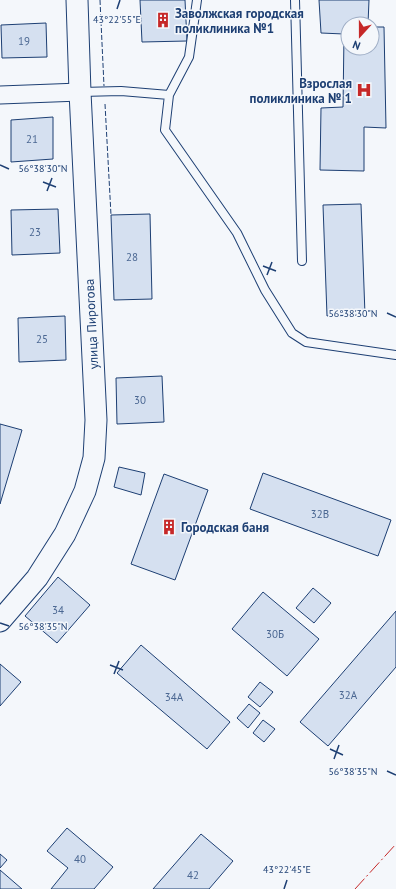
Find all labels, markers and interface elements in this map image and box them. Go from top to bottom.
place label: Заволжская городская поликлиника №1 [175,5,304,37]
building icon: Заволжская городская поликлиника №1 [154,11,172,29]
text: 43°22'55"E [93,13,141,26]
north arrow [340,16,380,56]
house number: 19 [18,34,30,48]
text: N [351,38,362,53]
place label: Взрослая поликлиника № 1 [250,75,352,107]
hospital icon: Взрослая поликлиника № 1 [355,81,373,99]
house number: 21 [26,132,38,146]
text: 56°38'30"N [18,162,68,175]
house number: 23 [29,225,41,239]
house number: 28 [126,250,138,264]
street label: улица Пирогова [81,278,102,370]
text: 56°38'30"N [328,307,378,320]
house number: 25 [36,332,48,346]
house number: 30 [134,393,146,407]
house number: 32В [311,507,329,521]
building icon: Городская баня [160,518,178,536]
place label: Городская баня [181,519,269,536]
house number: 34 [52,603,64,617]
text: 56°38'35"N [18,620,68,633]
house number: 30Б [266,627,284,641]
house number: 32А [339,688,358,702]
house number: 34А [165,690,184,704]
text: 56°38'35"N [328,765,378,778]
house number: 40 [74,852,86,866]
text: 43°22'45"E [263,863,311,876]
house number: 42 [187,868,199,882]

